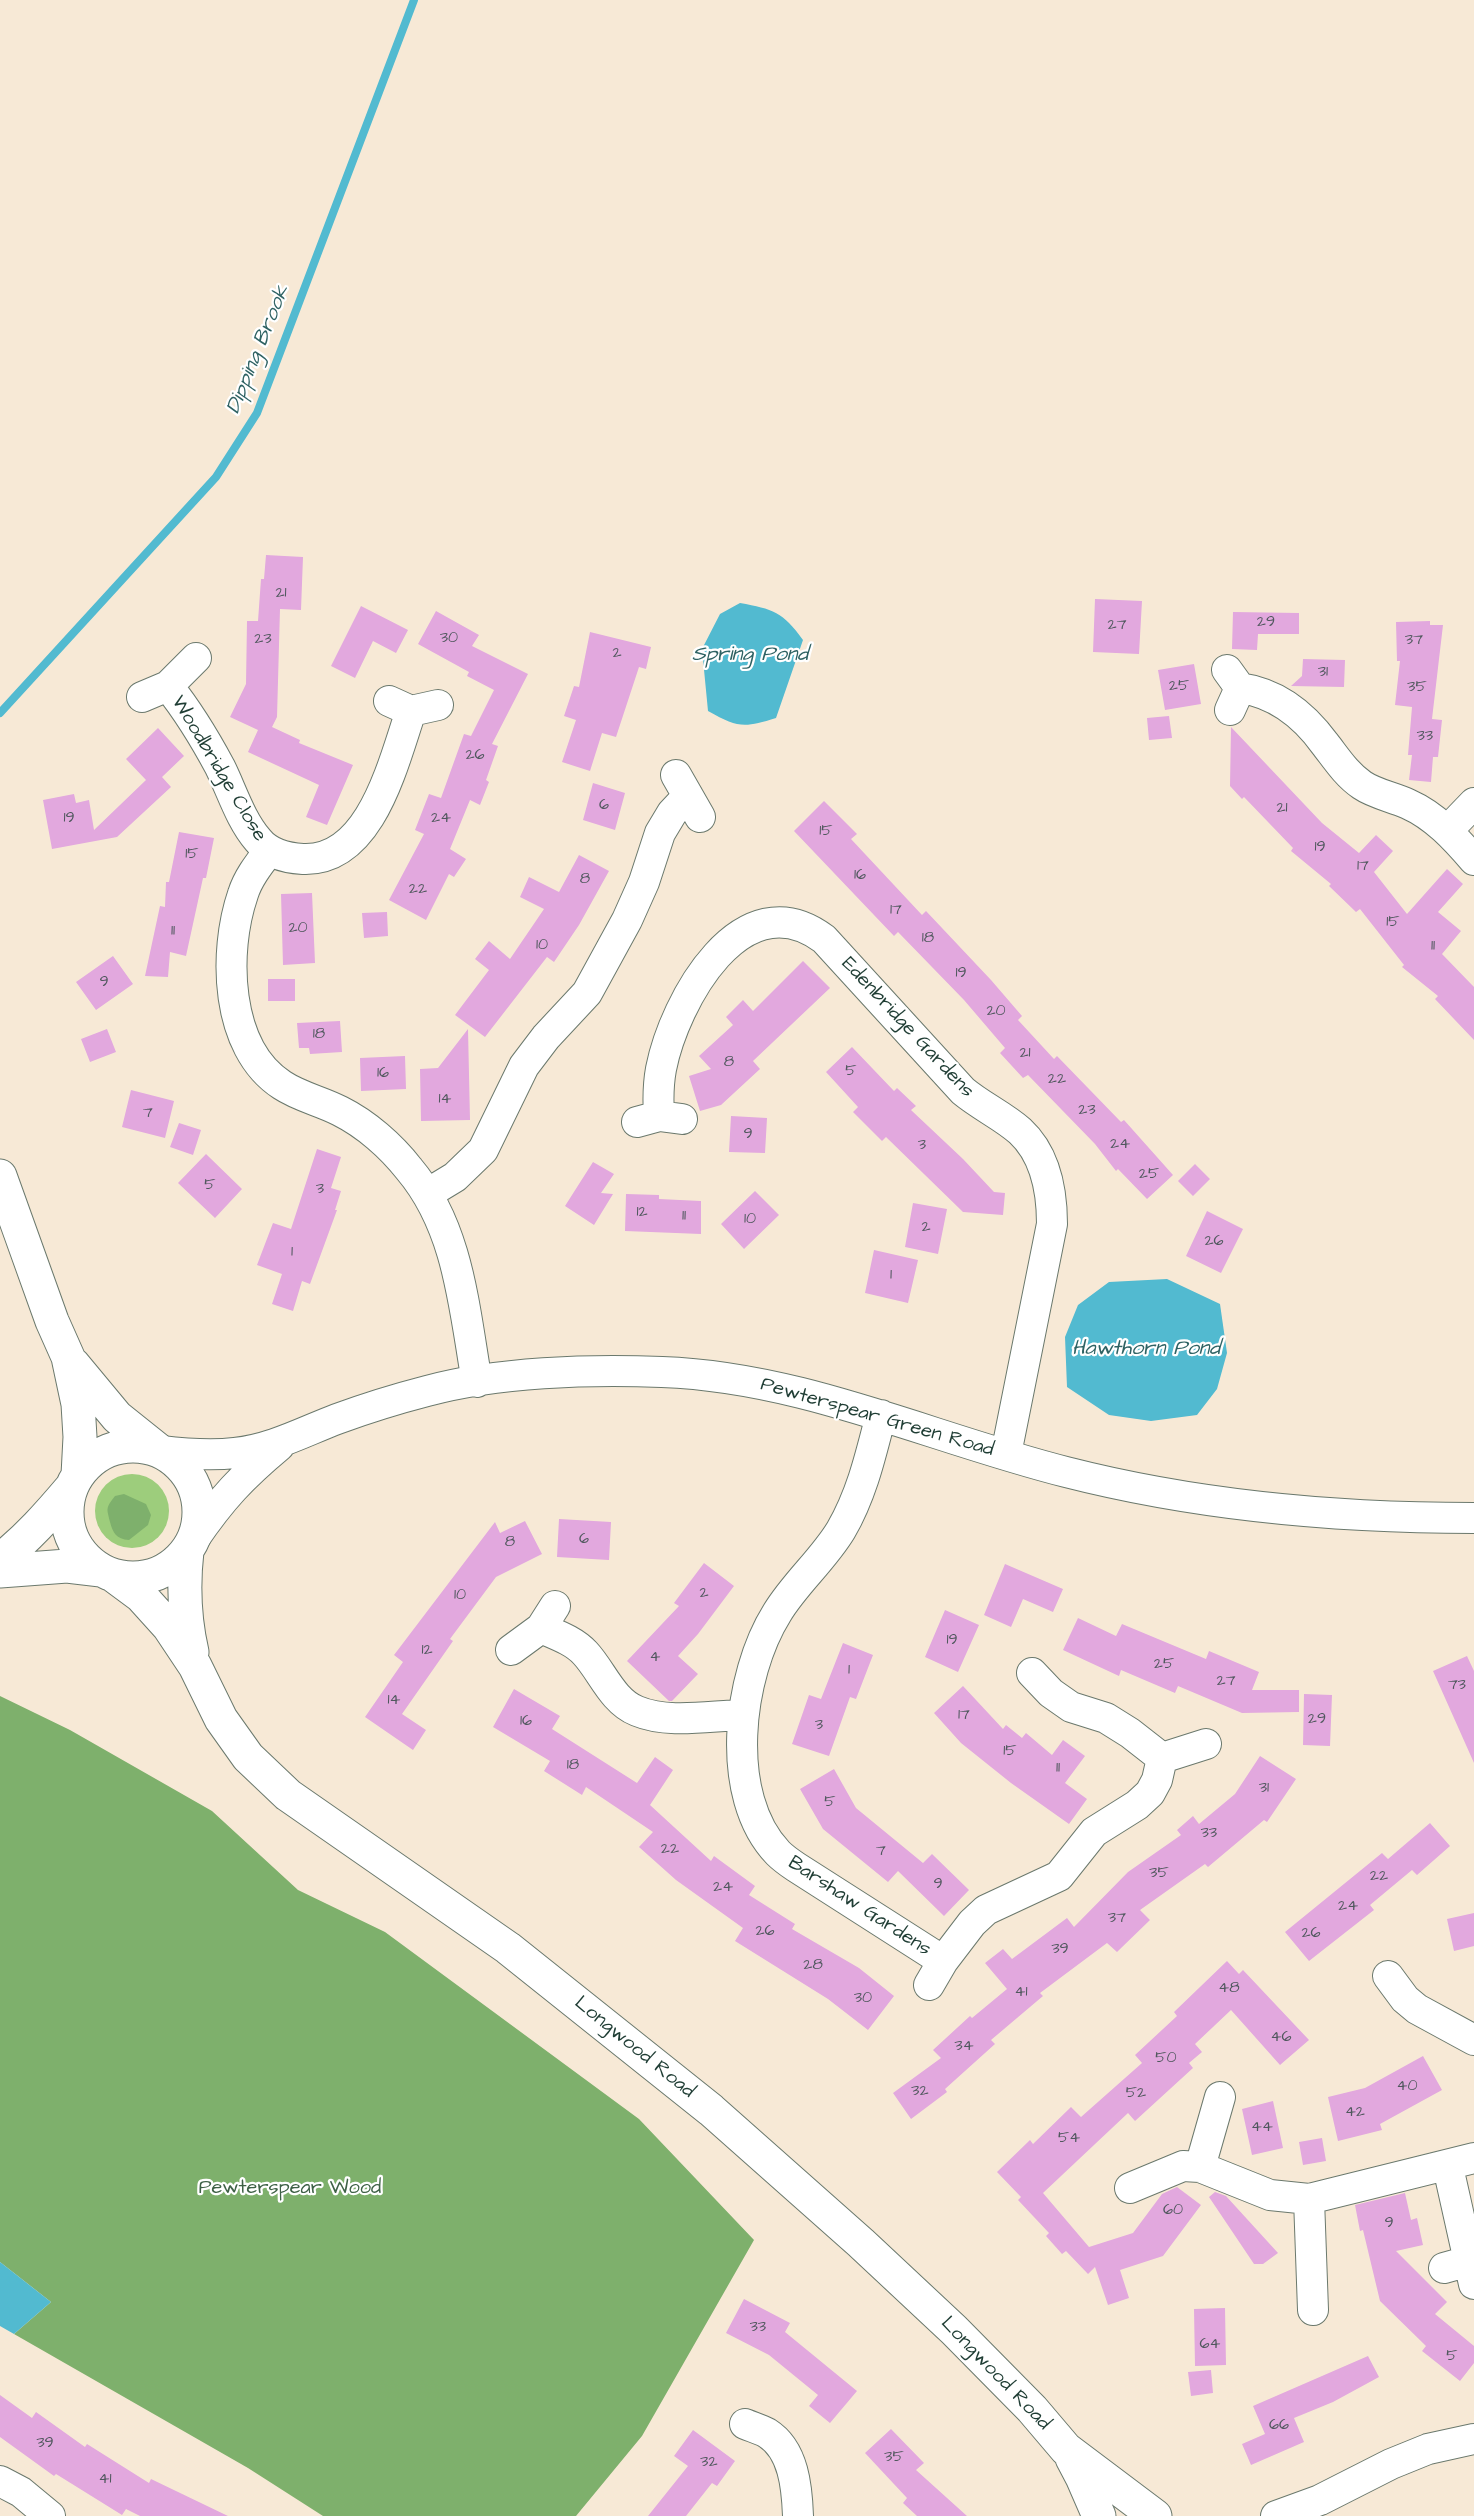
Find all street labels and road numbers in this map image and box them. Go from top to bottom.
street label: Woodbridge Close [165,692,271,846]
street label: Edenbridge Gardens [836,953,978,1103]
street label: Pewterspear Green Road [758,1373,996,1463]
street label: Barshaw Gardens [783,1852,935,1962]
street label: Longwood Road [569,1992,699,2104]
street label: Longwood Road [935,2312,1055,2436]

